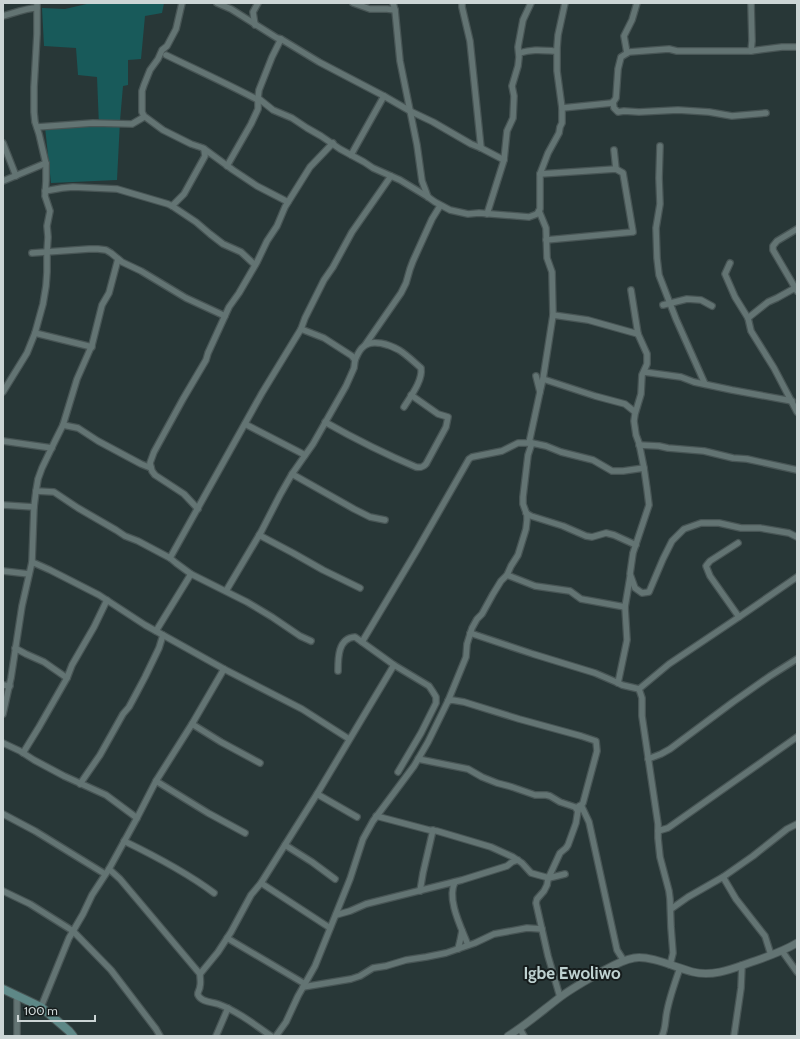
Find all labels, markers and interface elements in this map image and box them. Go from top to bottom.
district label: Igbe Ewoliwo [523,963,621,983]
scale bar [18,997,95,1023]
text: 100 m [24,1003,58,1018]

